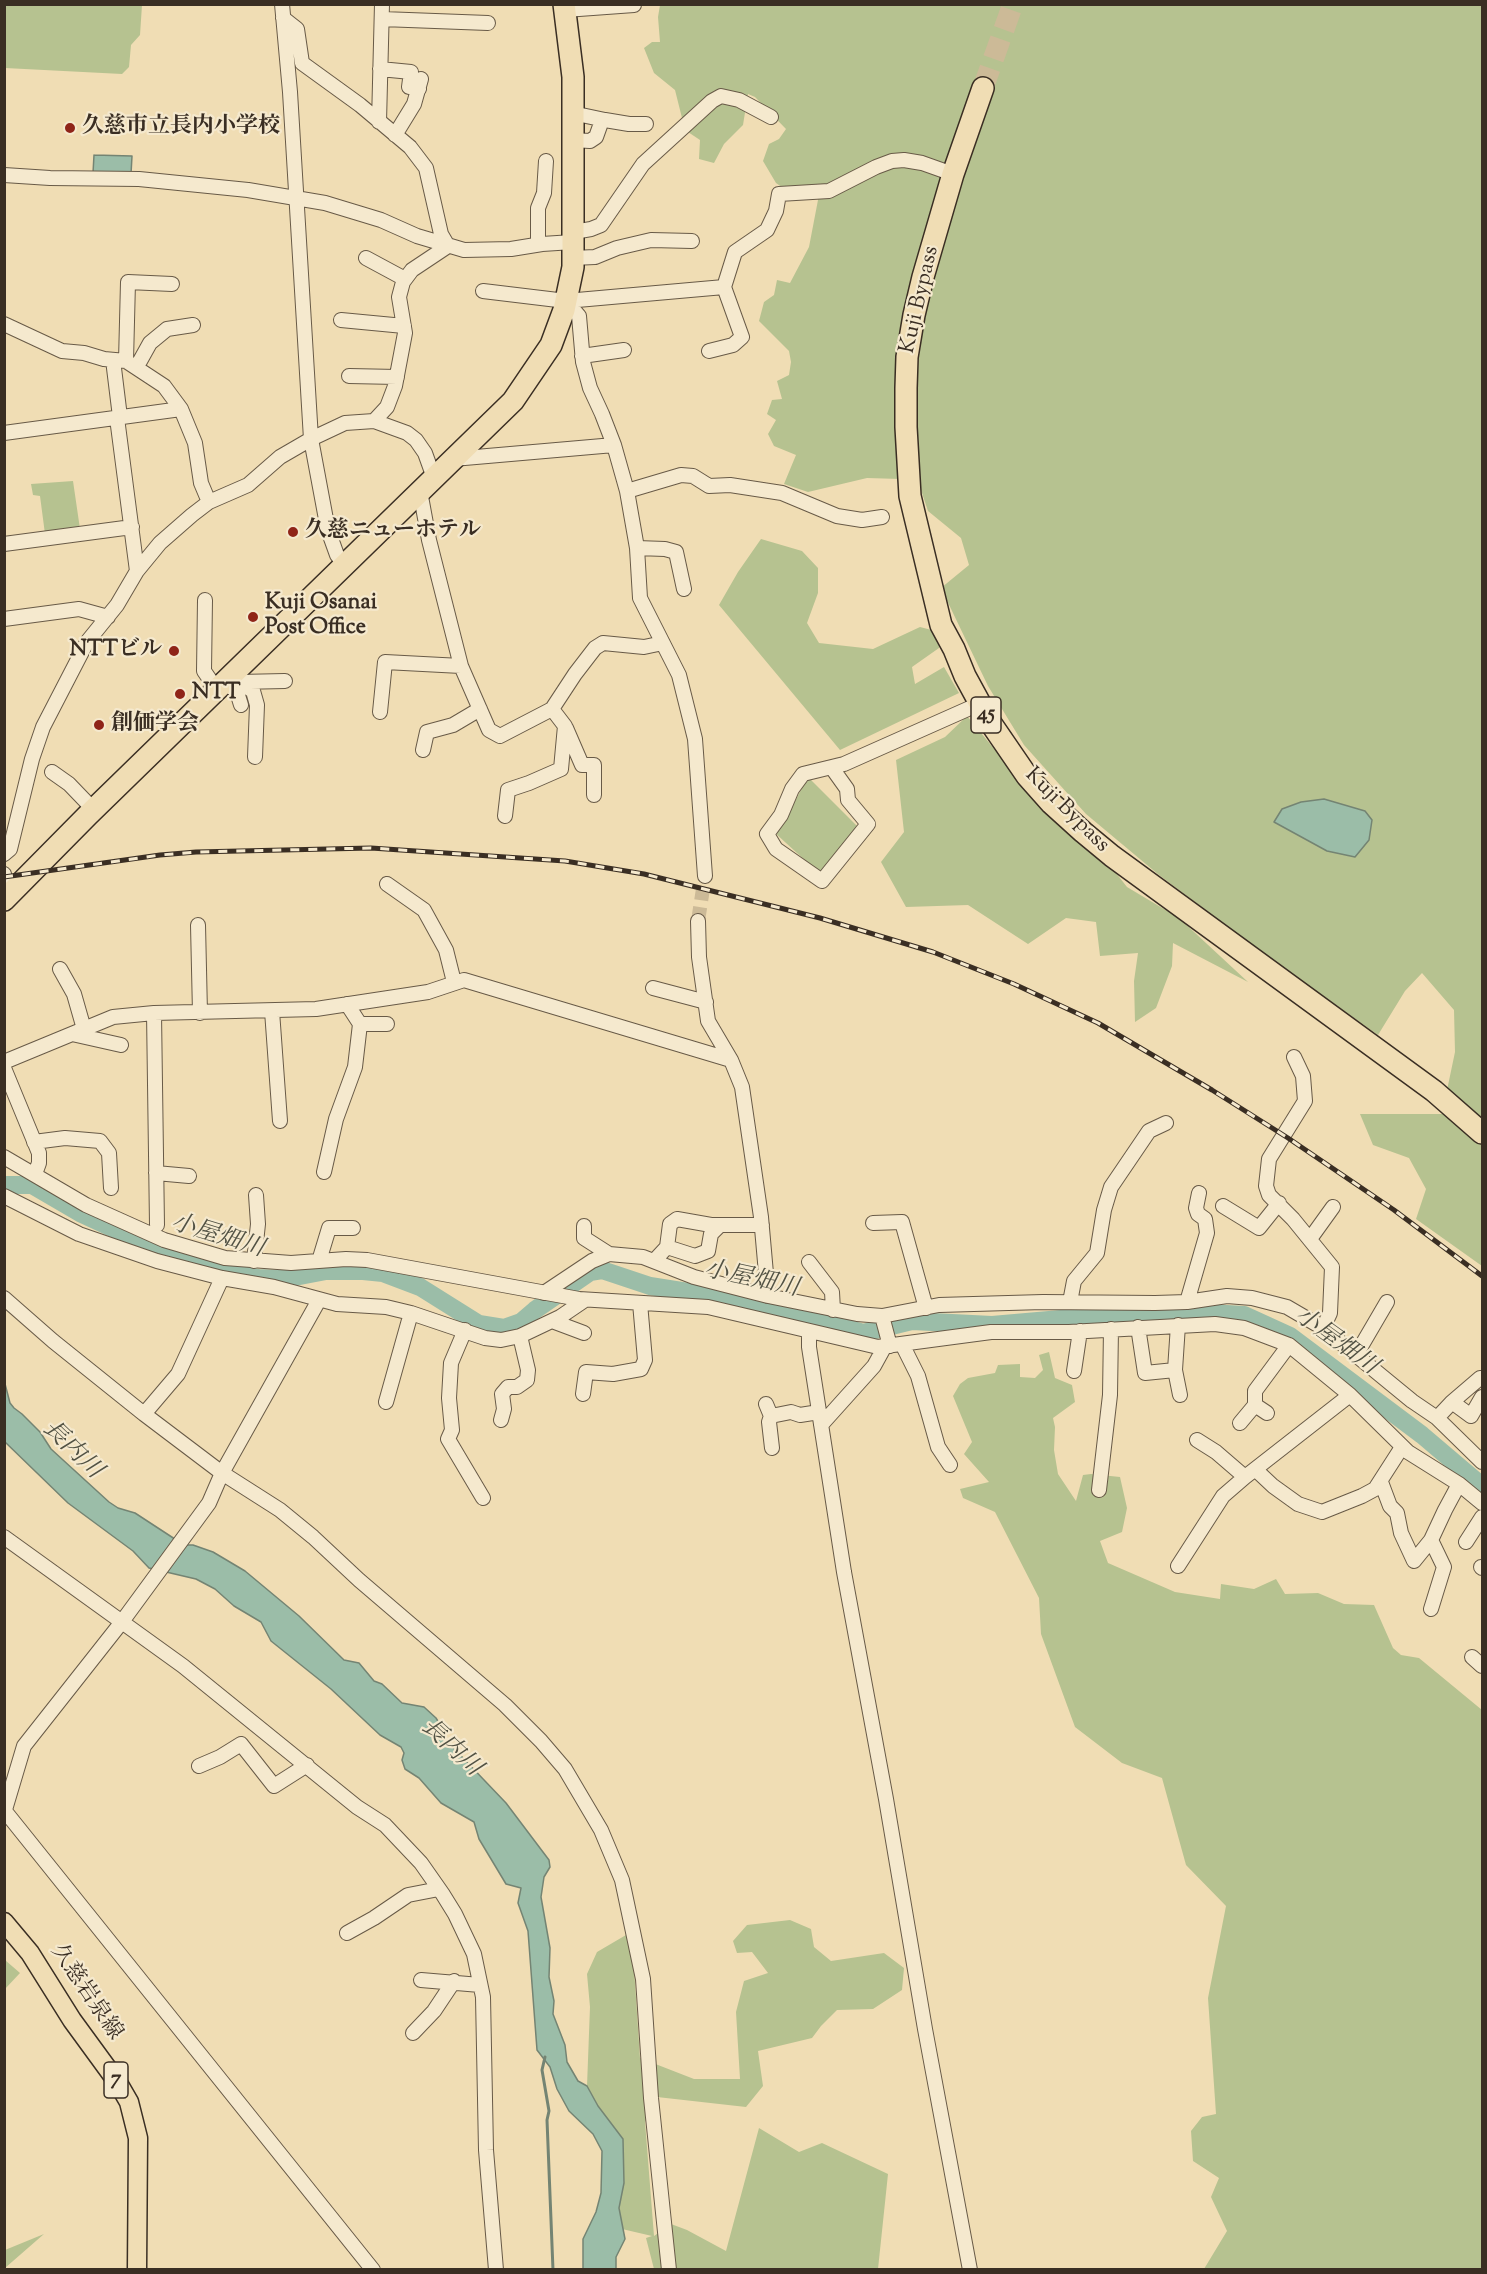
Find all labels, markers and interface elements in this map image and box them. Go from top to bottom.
place label: 久慈市立長内小学校 [82,115,280,141]
marker: 久慈市立長内小学校 [63,121,77,135]
street label: Kuji Bypass [896,244,946,356]
place label: 久慈ニューホテル [305,519,481,545]
marker: 久慈ニューホテル [286,525,300,539]
place label: Kuji Osanai Post Office [265,591,377,642]
marker: Kuji Osanai Post Office [246,610,260,624]
place label: NTTビル [70,638,162,664]
marker: NTTビル [167,644,181,658]
place label: NTT [192,681,240,707]
marker: NTT [173,687,187,701]
road number: 45 [971,697,1001,733]
place label: 創価学会 [111,712,199,738]
marker: 創価学会 [92,718,106,732]
street label: Kuji Bypass [1018,763,1114,859]
water label: 小屋畑川 [167,1210,267,1266]
water label: 小屋畑川 [701,1257,801,1305]
water label: 小屋畑川 [1288,1303,1382,1383]
water label: 長内川 [35,1416,107,1486]
water label: 長内川 [414,1714,486,1784]
street label: 久慈岩泉線 [43,1940,127,2046]
road number: 7 [104,2062,128,2098]

